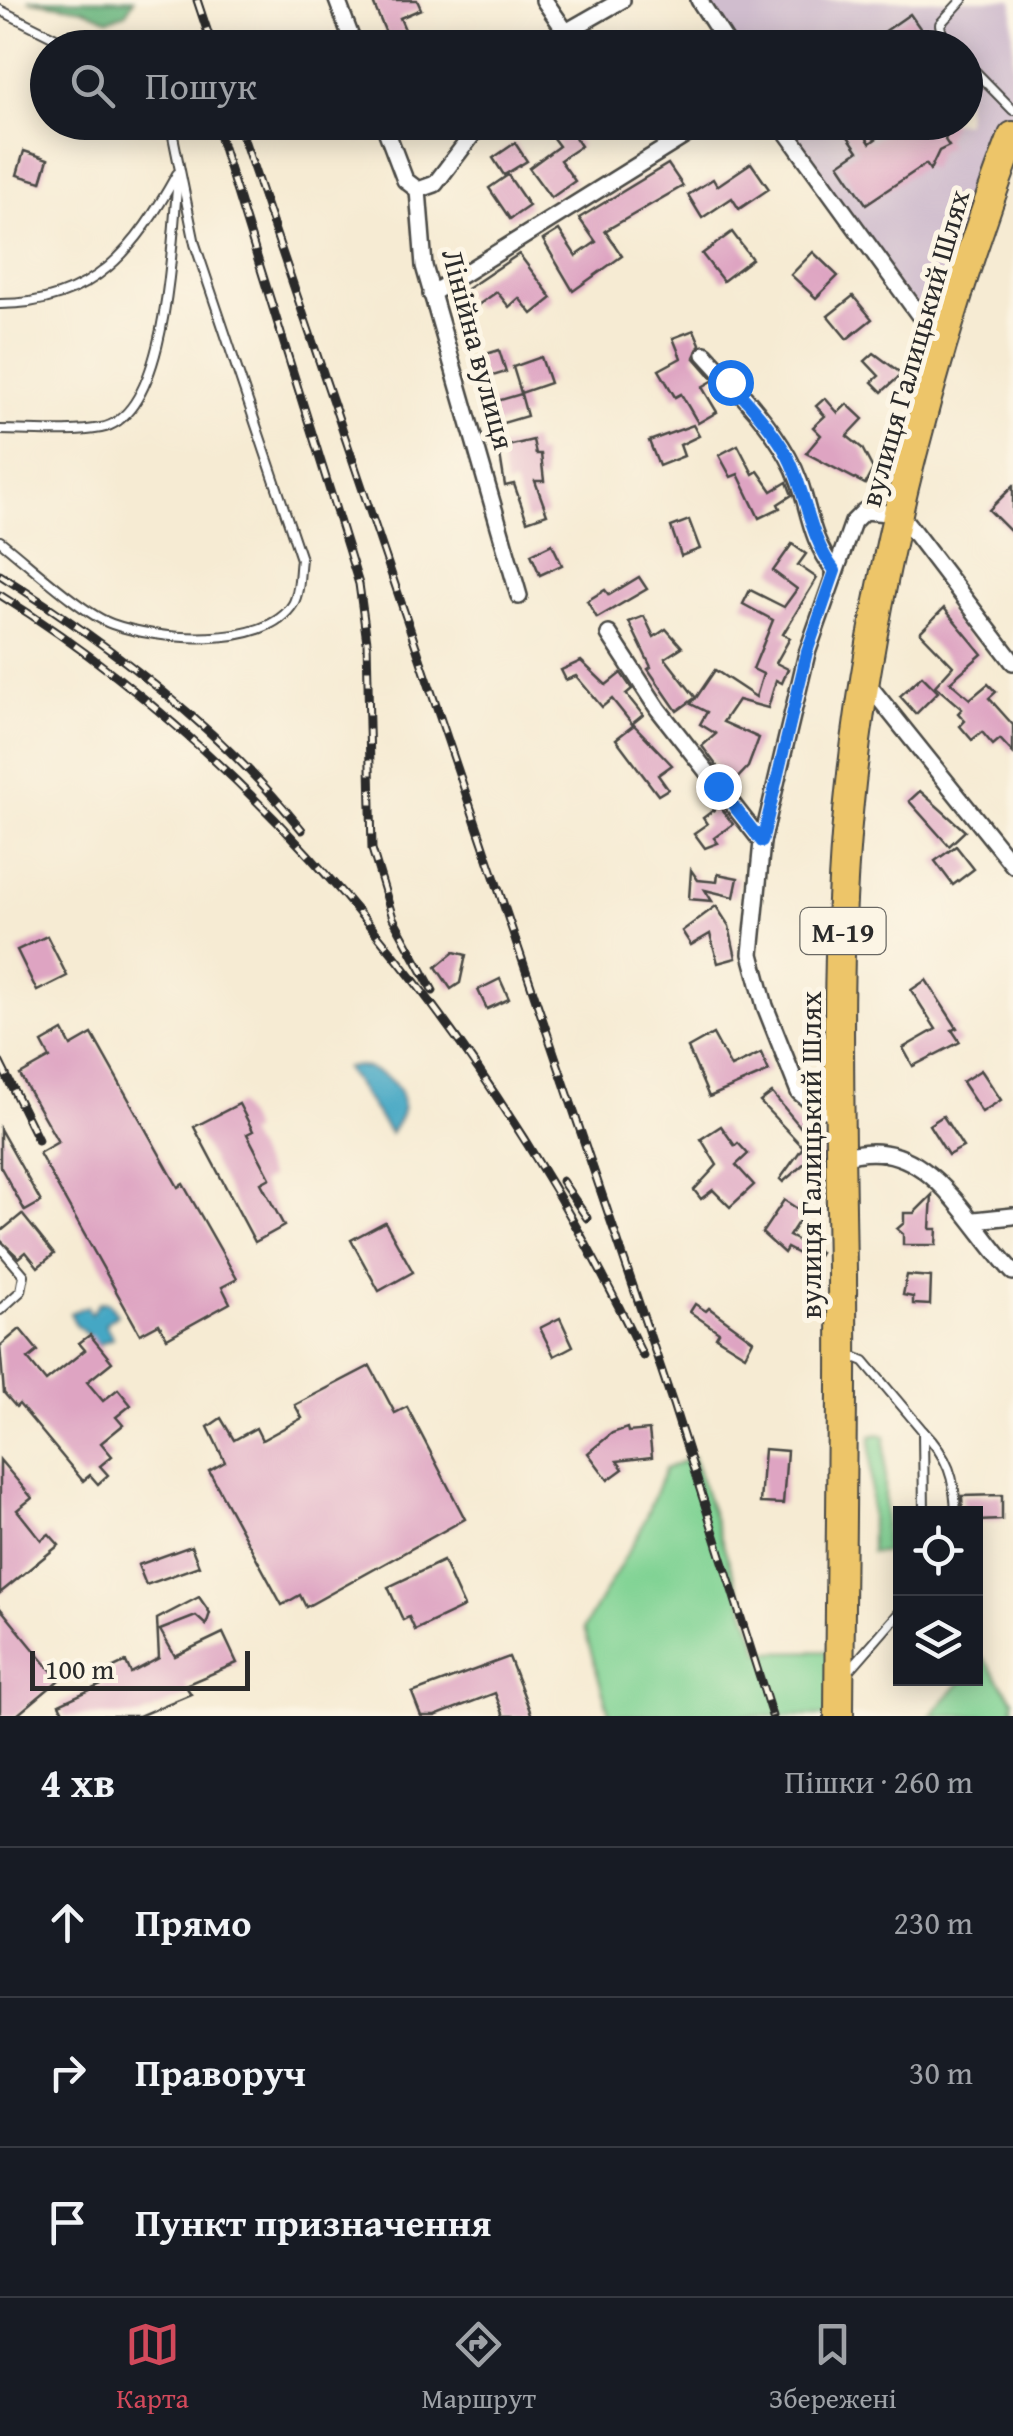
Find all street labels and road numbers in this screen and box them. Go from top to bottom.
street label: вулиця Галицький Шлях [848,184,980,512]
street label: Лінійна вулиця [431,244,527,454]
road number: М-19 [800,908,886,954]
street label: вулиця Галицький Шлях [788,990,832,1319]

